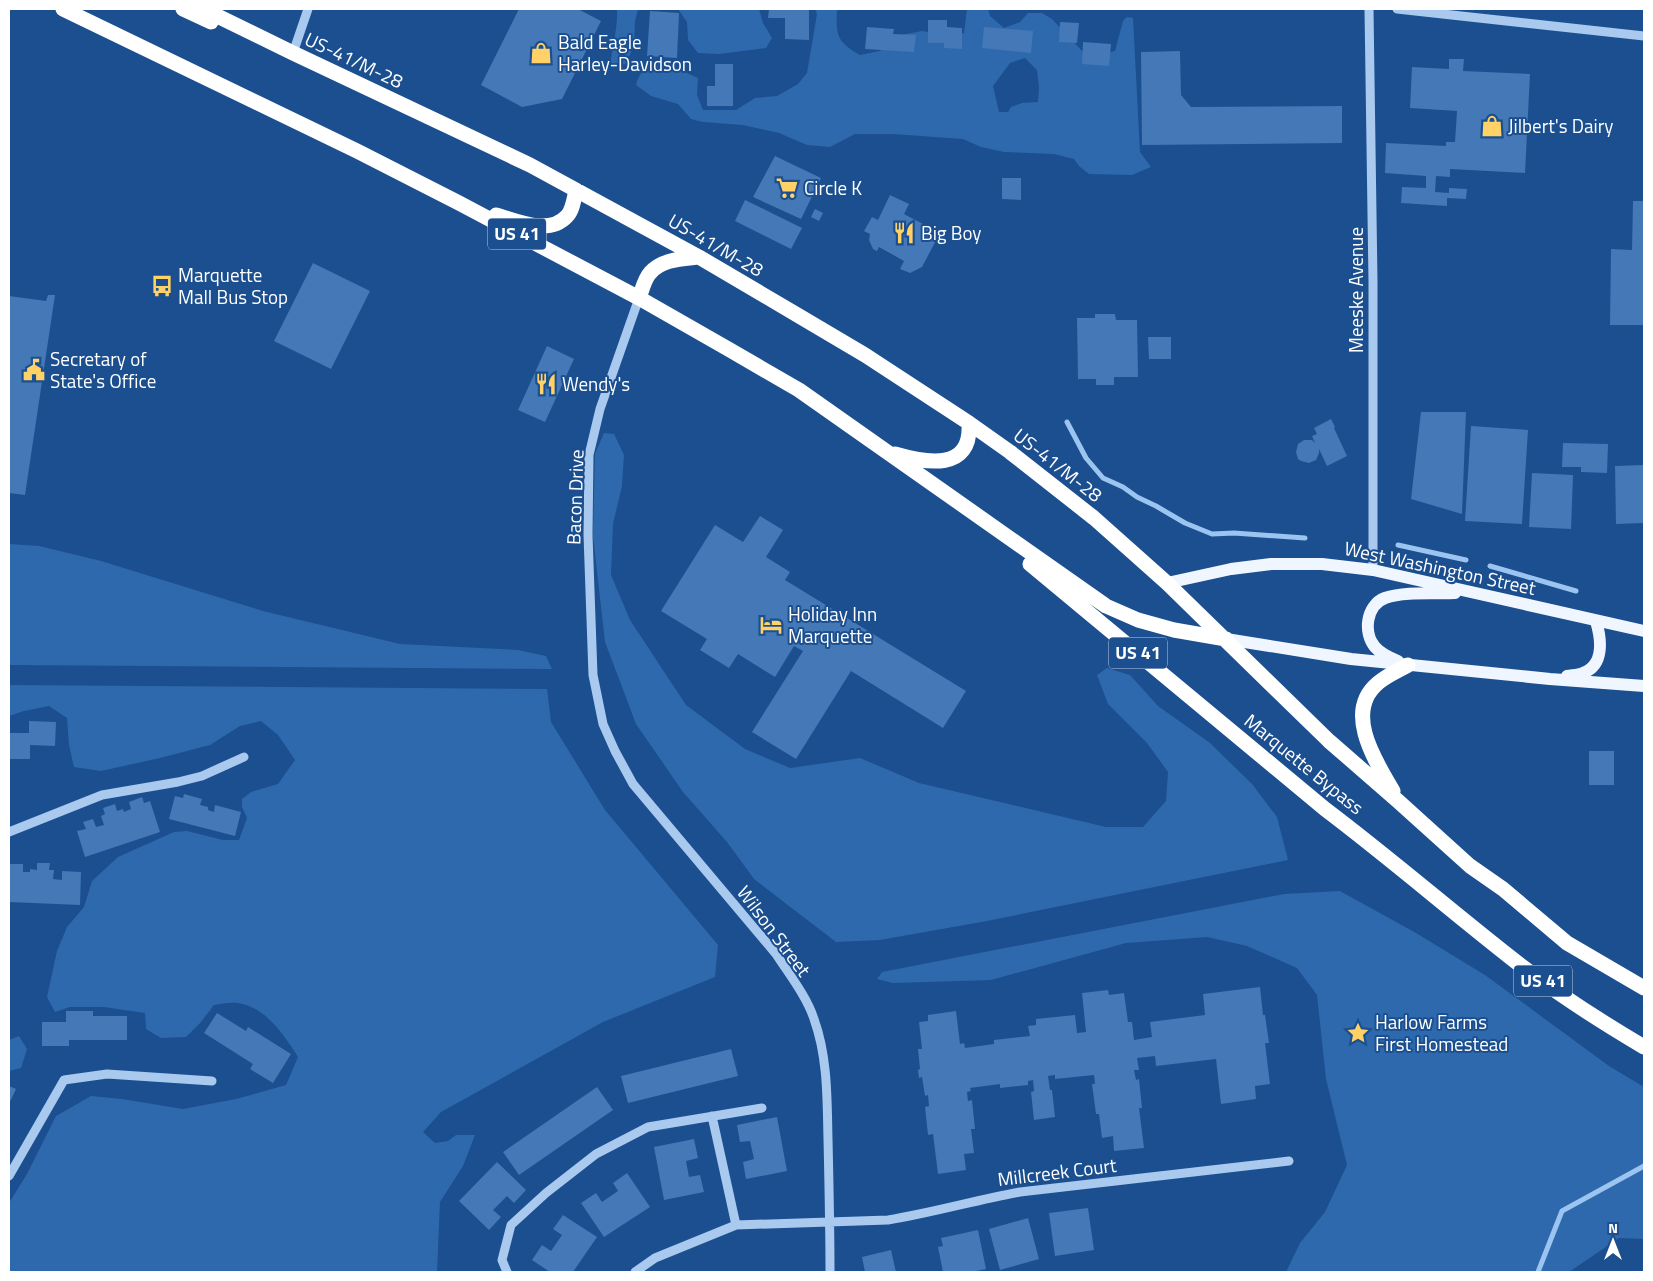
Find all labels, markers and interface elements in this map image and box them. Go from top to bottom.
street label: US-41/M-28 [300,24,408,95]
place label: Bald Eagle Harley-Davidson [558,27,692,78]
shop icon: Bald Eagle Harley-Davidson [528,40,554,66]
place label: Jilbert's Dairy [1508,111,1613,140]
shop icon: Jilbert's Dairy [1479,113,1505,139]
place label: Circle K [804,173,862,202]
supermarket icon: Circle K [774,175,800,201]
street label: US-41/M-28 [663,206,770,284]
road number: US 41 [488,218,546,250]
place label: Big Boy [921,218,982,247]
restaurant icon: Big Boy [891,220,917,246]
street label: Meeske Avenue [1341,227,1370,353]
place label: Marquette Mall Bus Stop [178,260,288,311]
bus stop icon: Marquette Mall Bus Stop [149,273,175,299]
place label: Secretary of State's Office [50,344,156,395]
public building icon: Secretary of State's Office [21,357,47,383]
place label: Wendy's [562,369,630,398]
restaurant icon: Wendy's [533,371,559,397]
street label: US-41/M-28 [1008,421,1109,509]
street label: Bacon Drive [558,449,591,545]
street label: West Washington Street [1342,533,1539,602]
place label: Holiday Inn Marquette [788,599,877,650]
hotel icon: Holiday Inn Marquette [758,612,784,638]
road number: US 41 [1109,638,1167,668]
street label: Marquette Bypass [1238,706,1371,821]
street label: Wilson Street [730,879,819,983]
road number: US 41 [1514,966,1572,996]
place label: Harlow Farms First Homestead [1375,1007,1508,1058]
place icon: Harlow Farms First Homestead [1345,1020,1371,1046]
street label: Millcreek Court [996,1150,1118,1193]
north arrow [1588,1216,1638,1266]
text: N [1608,1217,1618,1238]

